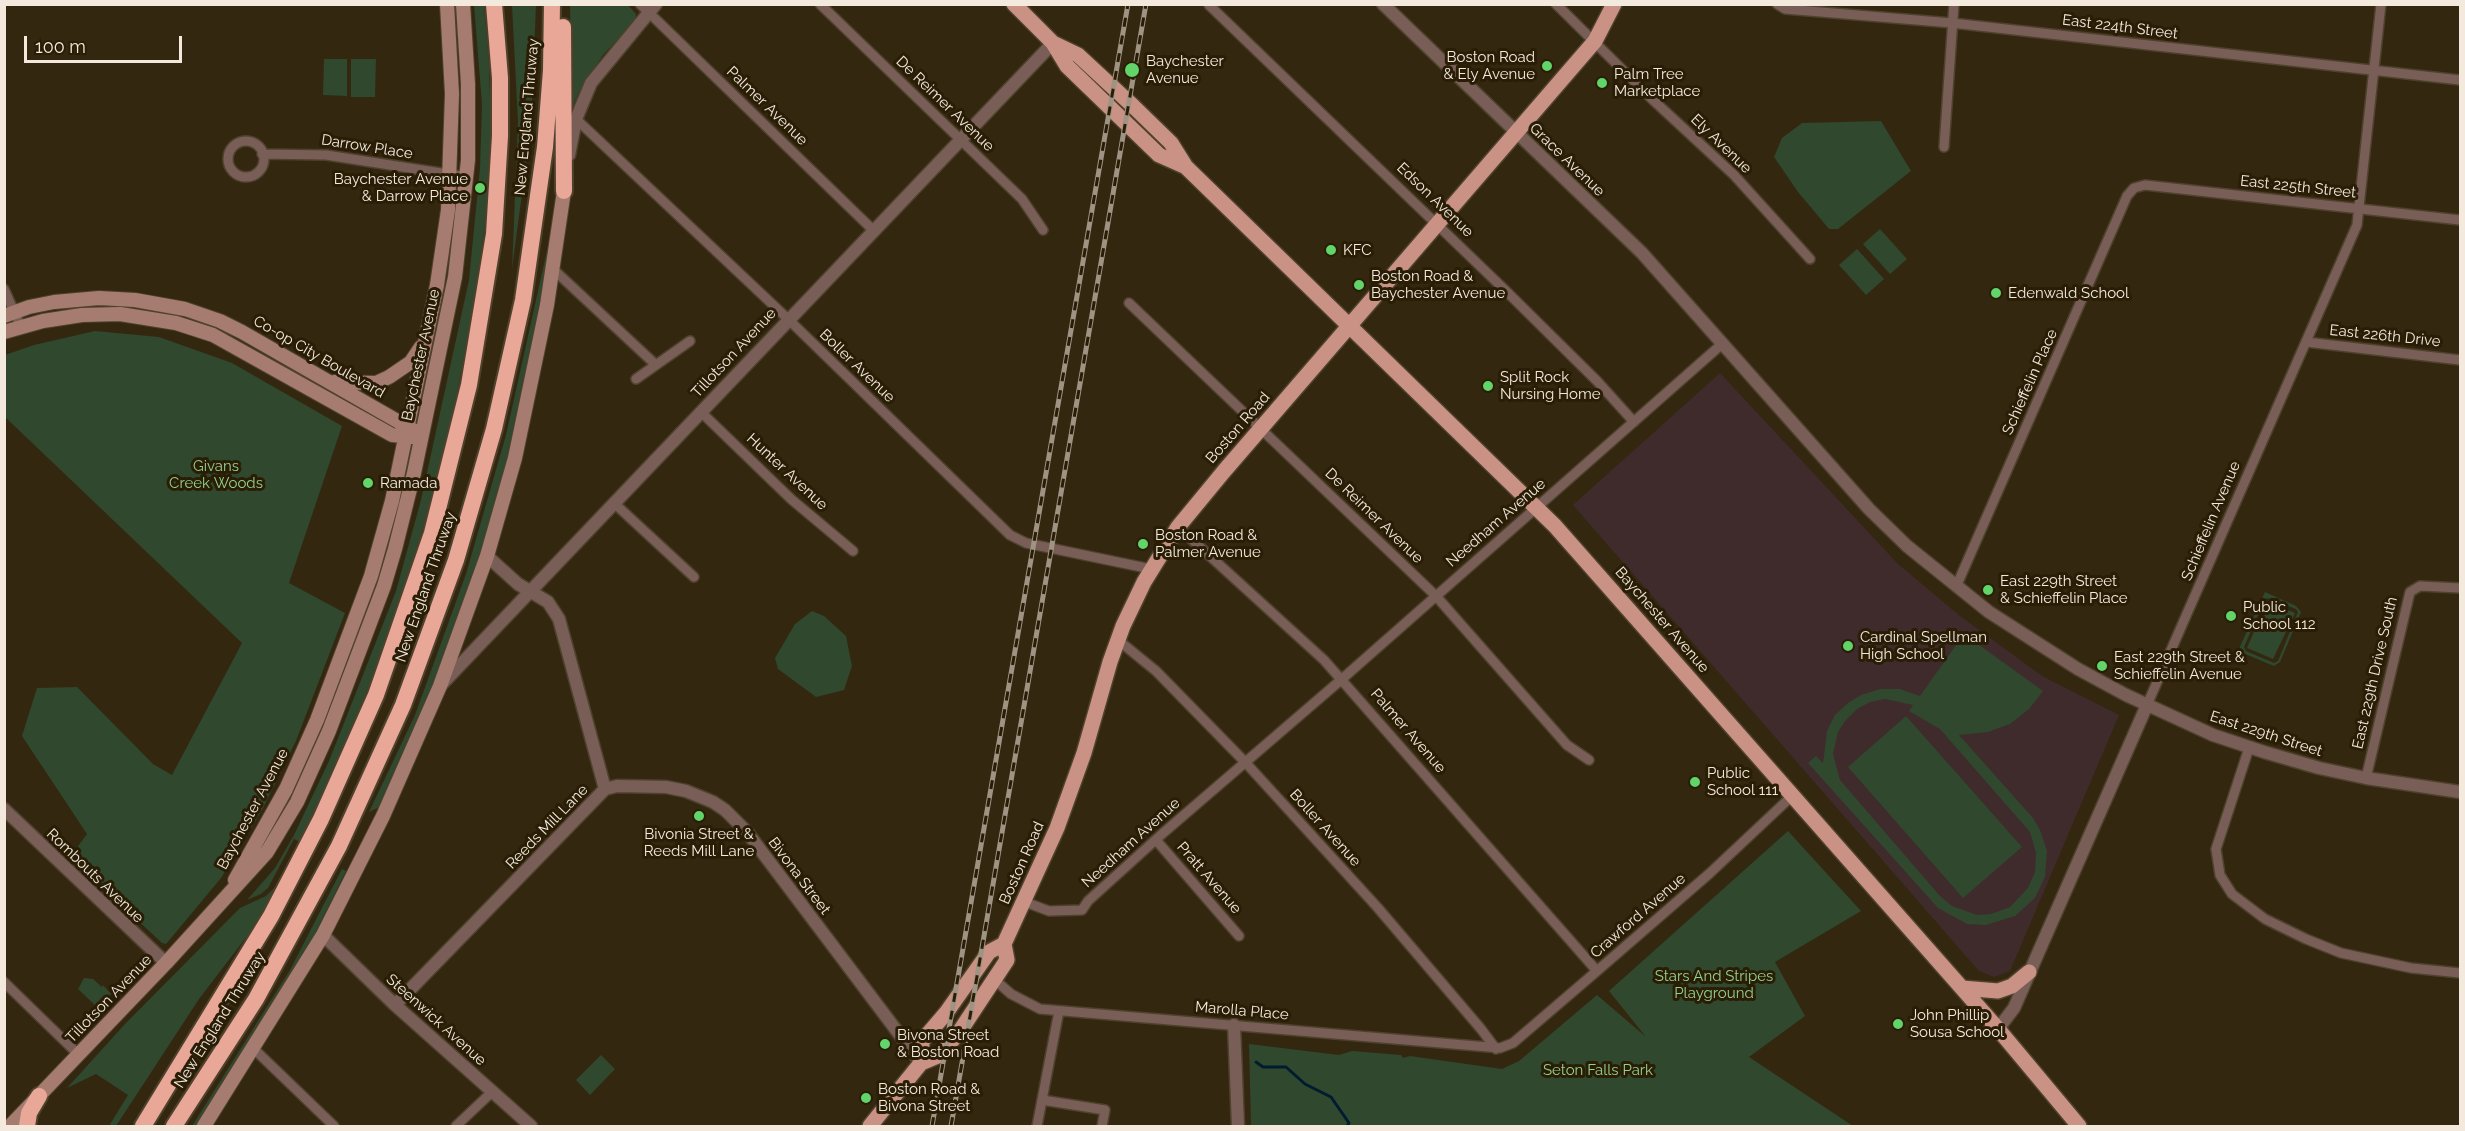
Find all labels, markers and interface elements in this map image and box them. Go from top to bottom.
street label: East 224th Street [2061,11,2179,43]
scale bar [27,24,184,62]
text: 100 m [35,36,86,57]
street label: New England Thruway [511,38,543,196]
place label: Boston Road & Ely Avenue [1444,48,1535,83]
place label: Baychester Avenue [1146,52,1224,87]
street label: De Reimer Avenue [892,53,998,155]
marker: Boston Road & Ely Avenue [1540,59,1554,73]
marker: Baychester Avenue [1123,61,1141,79]
street label: Palmer Avenue [723,63,811,149]
place label: Palm Tree Marketplace [1614,65,1700,100]
marker: Palm Tree Marketplace [1595,76,1609,90]
street label: Ely Avenue [1687,111,1755,177]
street label: Grace Avenue [1526,120,1608,200]
street label: Darrow Place [320,131,414,163]
street label: Edson Avenue [1393,159,1477,241]
place label: Baychester Avenue & Darrow Place [334,170,468,205]
street label: East 225th Street [2239,172,2357,202]
marker: Baychester Avenue & Darrow Place [473,181,487,195]
place label: KFC [1343,241,1372,259]
marker: KFC [1324,243,1338,257]
place label: Boston Road & Baychester Avenue [1371,267,1505,302]
marker: Boston Road & Baychester Avenue [1352,278,1366,292]
place label: Edenwald School [2008,284,2129,302]
marker: Edenwald School [1989,286,2003,300]
street label: Baychester Avenue [398,287,444,423]
street label: Tillotson Avenue [688,305,780,401]
street label: Co-op City Boulevard [250,312,388,402]
street label: East 226th Drive [2329,321,2441,351]
street label: Boller Avenue [816,326,898,406]
street label: Schieffelin Place [1999,326,2061,438]
place label: Split Rock Nursing Home [1500,368,1601,403]
marker: Split Rock Nursing Home [1481,379,1495,393]
street label: Boston Road [1202,389,1274,467]
street label: Hunter Avenue [743,430,831,514]
park label: Givans Creek Woods [169,457,263,492]
street label: Schieffelin Avenue [2178,459,2244,583]
street label: De Reimer Avenue [1321,465,1427,567]
place label: Ramada [380,474,437,492]
street label: Needham Avenue [1443,475,1549,571]
marker: Ramada [361,476,375,490]
street label: New England Thruway [392,510,460,664]
place label: Boston Road & Palmer Avenue [1155,526,1261,561]
marker: Boston Road & Palmer Avenue [1136,537,1150,551]
street label: Baychester Avenue [1611,563,1713,677]
place label: East 229th Street & Schieffelin Place [2000,572,2128,607]
marker: East 229th Street & Schieffelin Place [1981,583,1995,597]
street label: East 229th Drive South [2349,595,2401,751]
place label: Public School 112 [2243,598,2315,633]
marker: Public School 112 [2224,609,2238,623]
place label: Cardinal Spellman High School [1860,628,1987,663]
marker: Cardinal Spellman High School [1841,639,1855,653]
place label: East 229th Street & Schieffelin Avenue [2114,648,2245,683]
marker: East 229th Street & Schieffelin Avenue [2095,659,2109,673]
street label: Palmer Avenue [1366,685,1450,777]
street label: East 229th Street [2208,707,2324,761]
street label: Baychester Avenue [214,746,292,872]
place label: Public School 111 [1707,764,1778,799]
marker: Public School 111 [1688,775,1702,789]
street label: Reeds Mill Lane [502,781,592,873]
street label: Boller Avenue [1286,786,1364,870]
street label: Needham Avenue [1078,794,1184,892]
marker: Bivonia Street & Reeds Mill Lane [692,809,706,823]
street label: Boston Road [996,819,1048,907]
street label: Rombouts Avenue [43,825,147,927]
place label: Bivonia Street & Reeds Mill Lane [644,825,754,860]
street label: Bivona Street [764,834,834,918]
street label: Pratt Avenue [1173,838,1245,918]
street label: Crawford Avenue [1587,870,1689,962]
street label: New England Thruway [171,948,269,1092]
street label: Tillotson Avenue [62,951,156,1047]
park label: Stars And Stripes Playground [1655,967,1773,1002]
street label: Steenwick Avenue [382,970,490,1070]
street label: Marolla Place [1194,998,1290,1024]
place label: John Phillip Sousa School [1910,1006,2004,1041]
marker: John Phillip Sousa School [1891,1017,1905,1031]
place label: Bivona Street & Boston Road [897,1026,999,1061]
marker: Bivona Street & Boston Road [878,1037,892,1051]
park label: Seton Falls Park [1543,1061,1653,1079]
place label: Boston Road & Bivona Street [878,1080,980,1115]
marker: Boston Road & Bivona Street [859,1091,873,1105]

